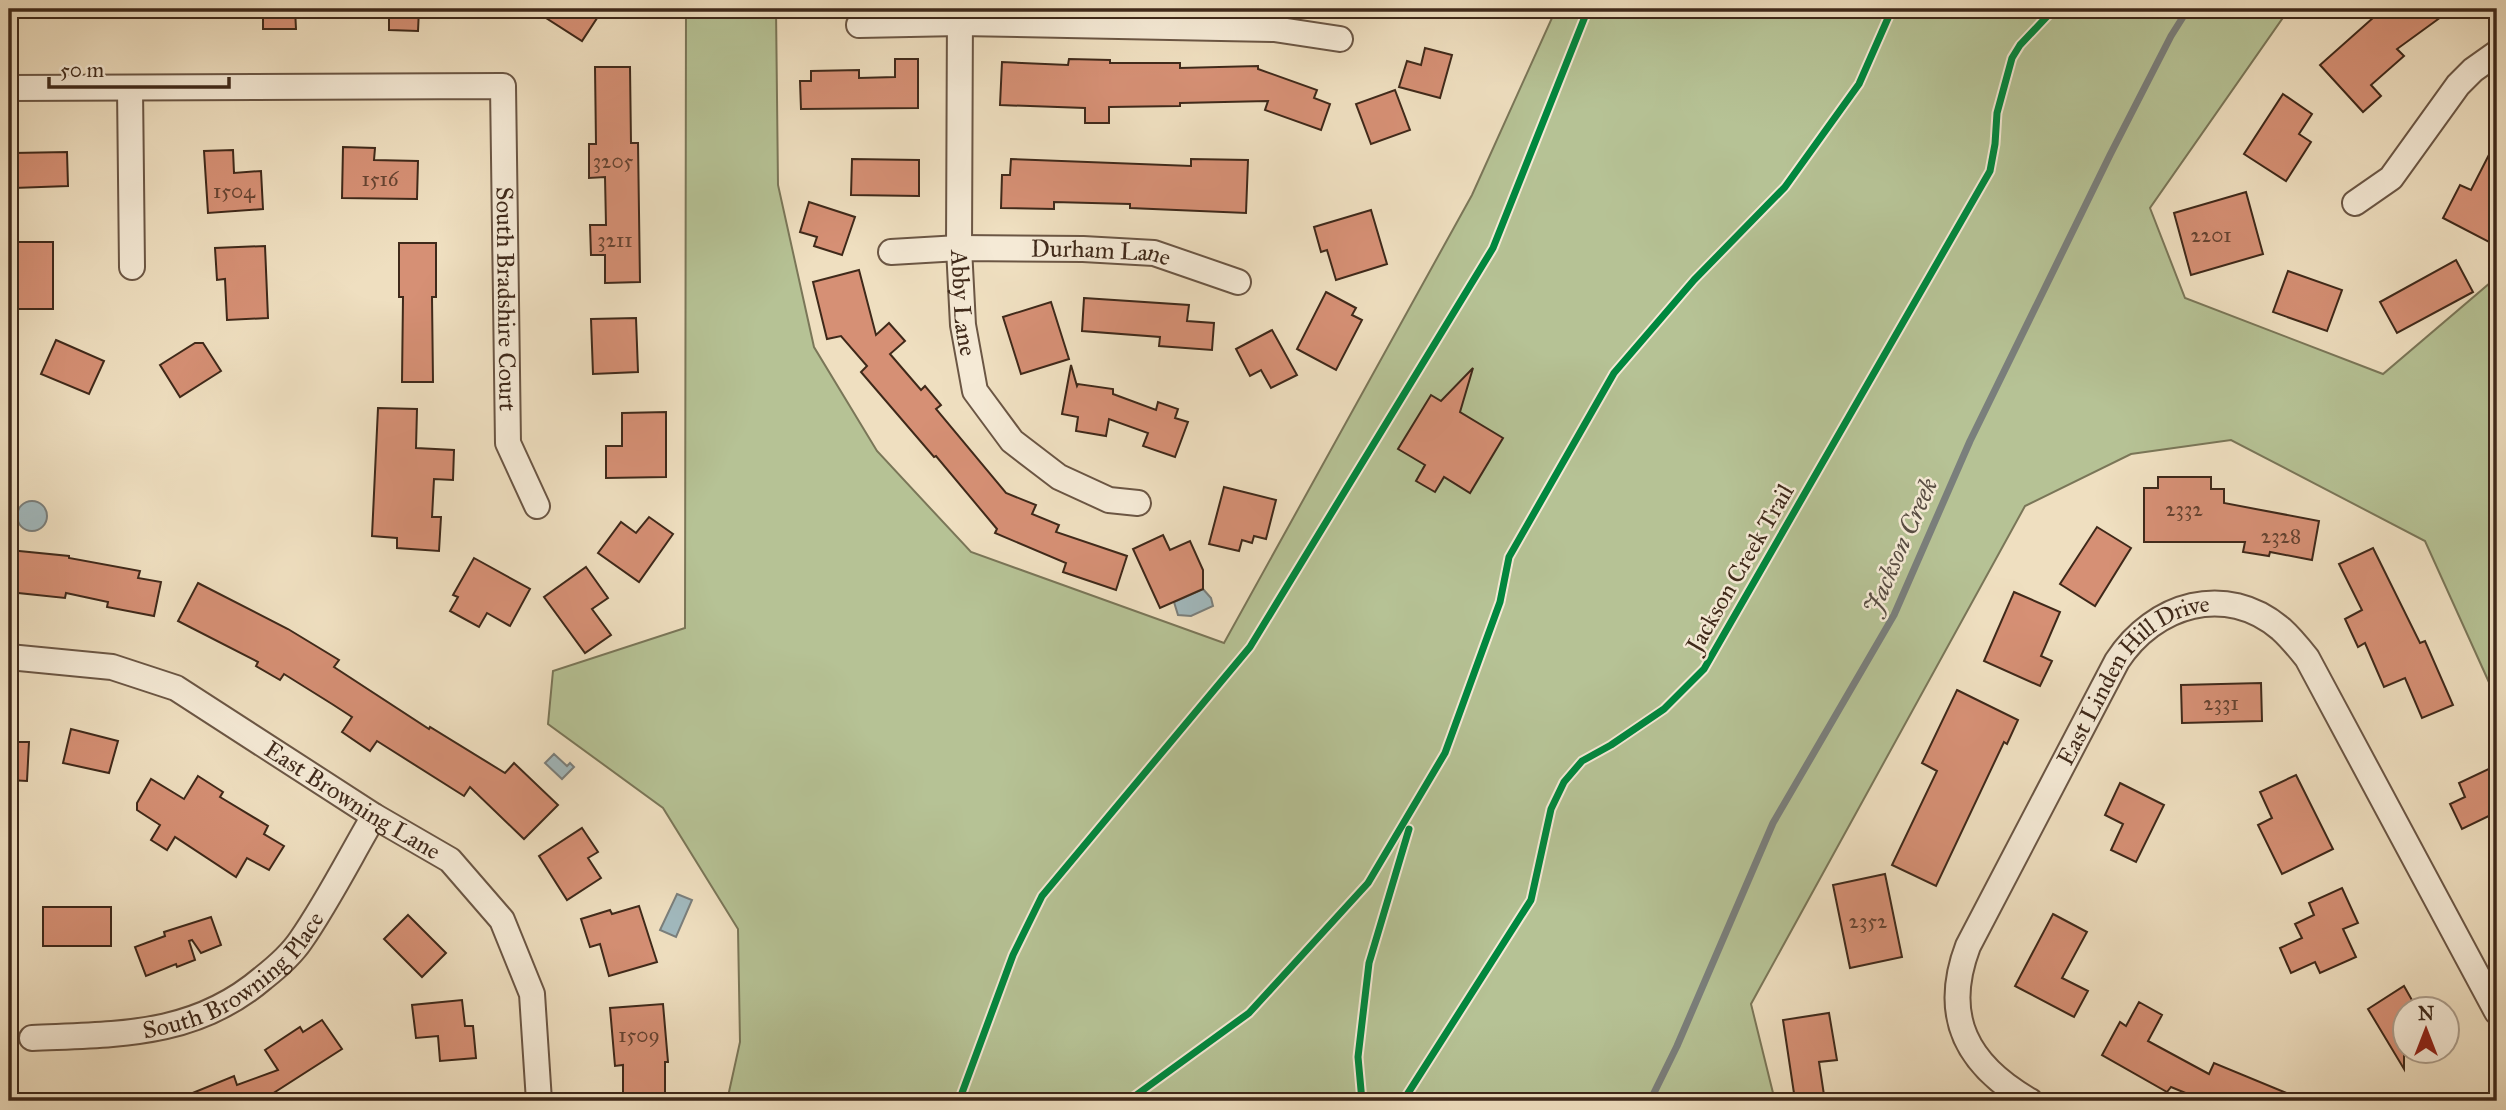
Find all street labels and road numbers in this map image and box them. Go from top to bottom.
street label: South Bradshire Court [489,187,523,412]
street label: Durham Lane [1031,234,1175,273]
street label: Abby Lane [944,248,983,358]
street label: Jackson Creek Trail [1678,478,1801,660]
street label: East Linden Hill Drive [2050,589,2211,770]
street label: East Browning Lane [259,734,446,866]
street label: South Browning Place [140,906,331,1045]

